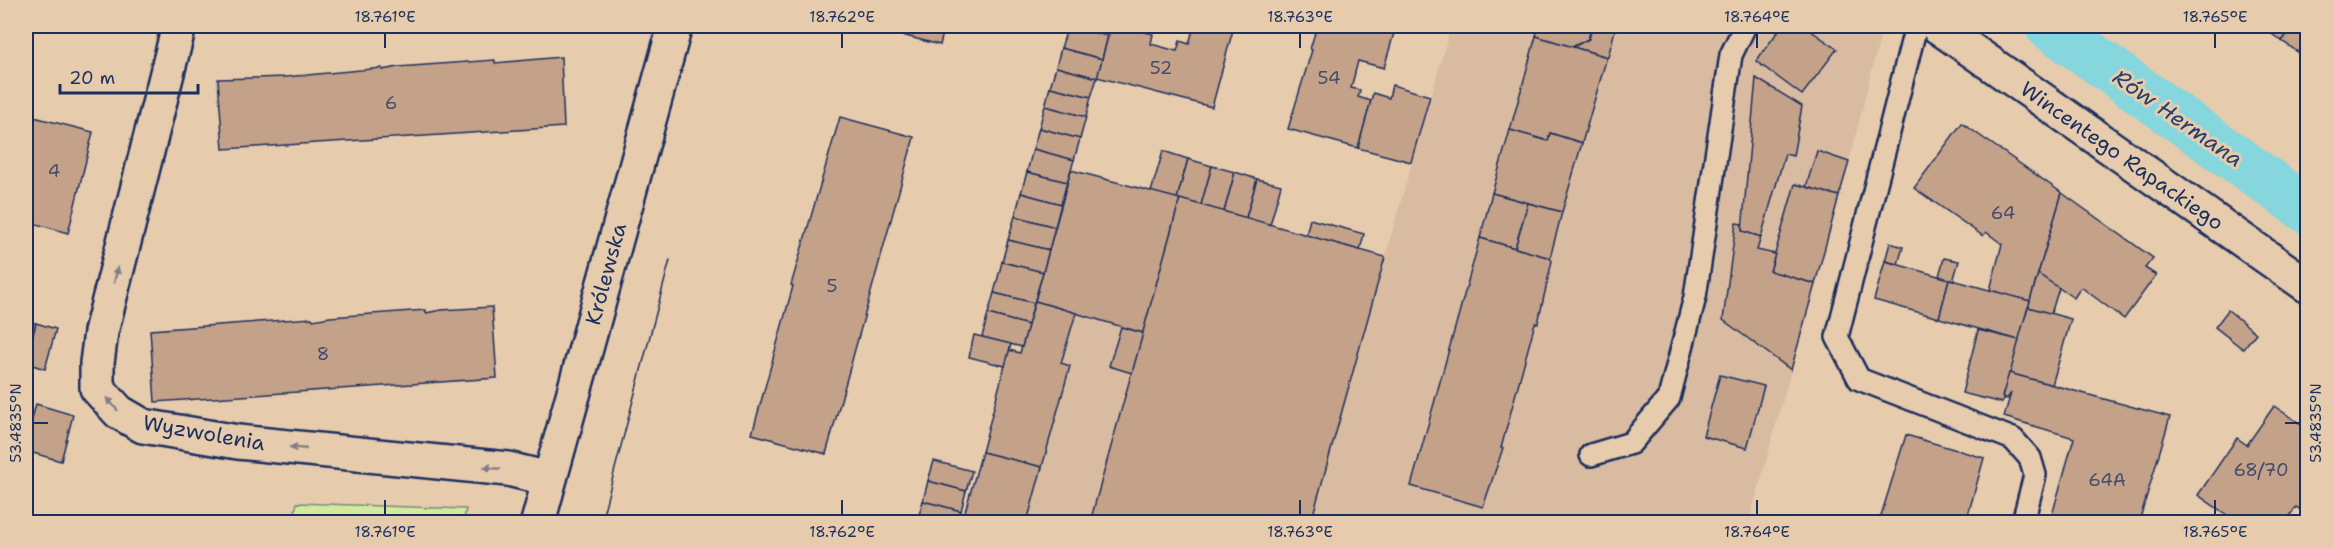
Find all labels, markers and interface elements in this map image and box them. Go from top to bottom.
text: 18.761°E [354,7,416,27]
text: 18.762°E [809,7,875,27]
text: 18.763°E [1267,7,1333,27]
text: 18.764°E [1724,7,1790,27]
text: 18.765°E [2183,7,2247,27]
house number: 52 [1150,56,1172,80]
scale bar [60,57,198,95]
water label: Rów Hermana [2107,62,2249,174]
text: 20 m [69,66,115,90]
house number: 54 [1317,66,1341,90]
street label: Wincentego Rapackiego [2015,75,2229,237]
house number: 6 [385,91,397,115]
house number: 4 [48,159,60,183]
house number: 64 [1991,201,2015,225]
street label: Królewska [579,220,633,328]
one-way arrow [111,266,121,284]
house number: 5 [826,274,838,298]
house number: 8 [317,342,329,366]
text: 53.4835°N [6,383,26,463]
text: 53.4835°N [2306,383,2326,463]
one-way arrow [106,397,119,412]
street label: Wyzwolenia [141,408,267,458]
one-way arrow [288,443,307,453]
house number: 68/70 [2233,458,2289,482]
one-way arrow [482,463,501,473]
house number: 64A [2088,468,2126,492]
text: 18.761°E [354,522,416,542]
text: 18.762°E [809,522,875,542]
text: 18.763°E [1267,522,1333,542]
text: 18.764°E [1724,522,1790,542]
text: 18.765°E [2183,522,2247,542]

